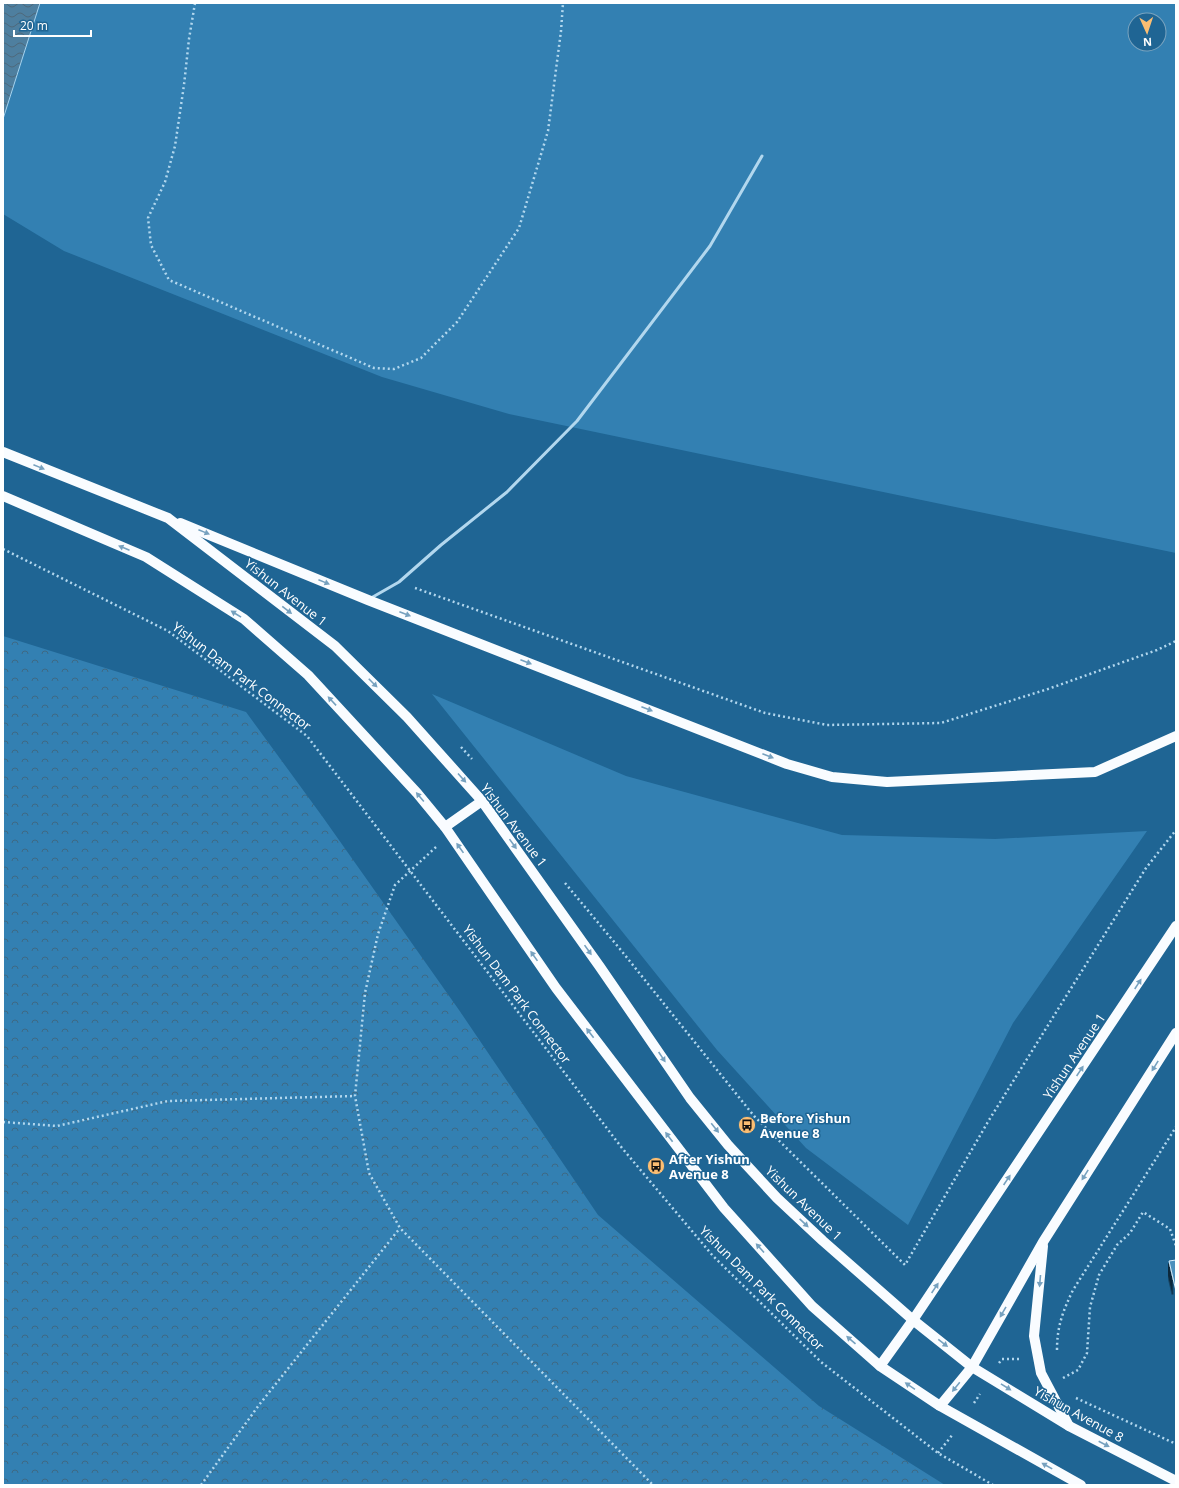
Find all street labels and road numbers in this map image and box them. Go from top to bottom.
street label: Yishun Avenue 1 [241,554,331,630]
street label: Yishun Dam Park Connector [169,618,316,735]
street label: Yishun Avenue 1 [477,780,551,870]
street label: Yishun Dam Park Connector [459,921,576,1068]
street label: Yishun Avenue 1 [1039,1009,1109,1103]
street label: Yishun Avenue 1 [762,1162,846,1244]
street label: Yishun Dam Park Connector [696,1222,829,1355]
street label: Yishun Avenue 8 [1031,1382,1127,1446]

